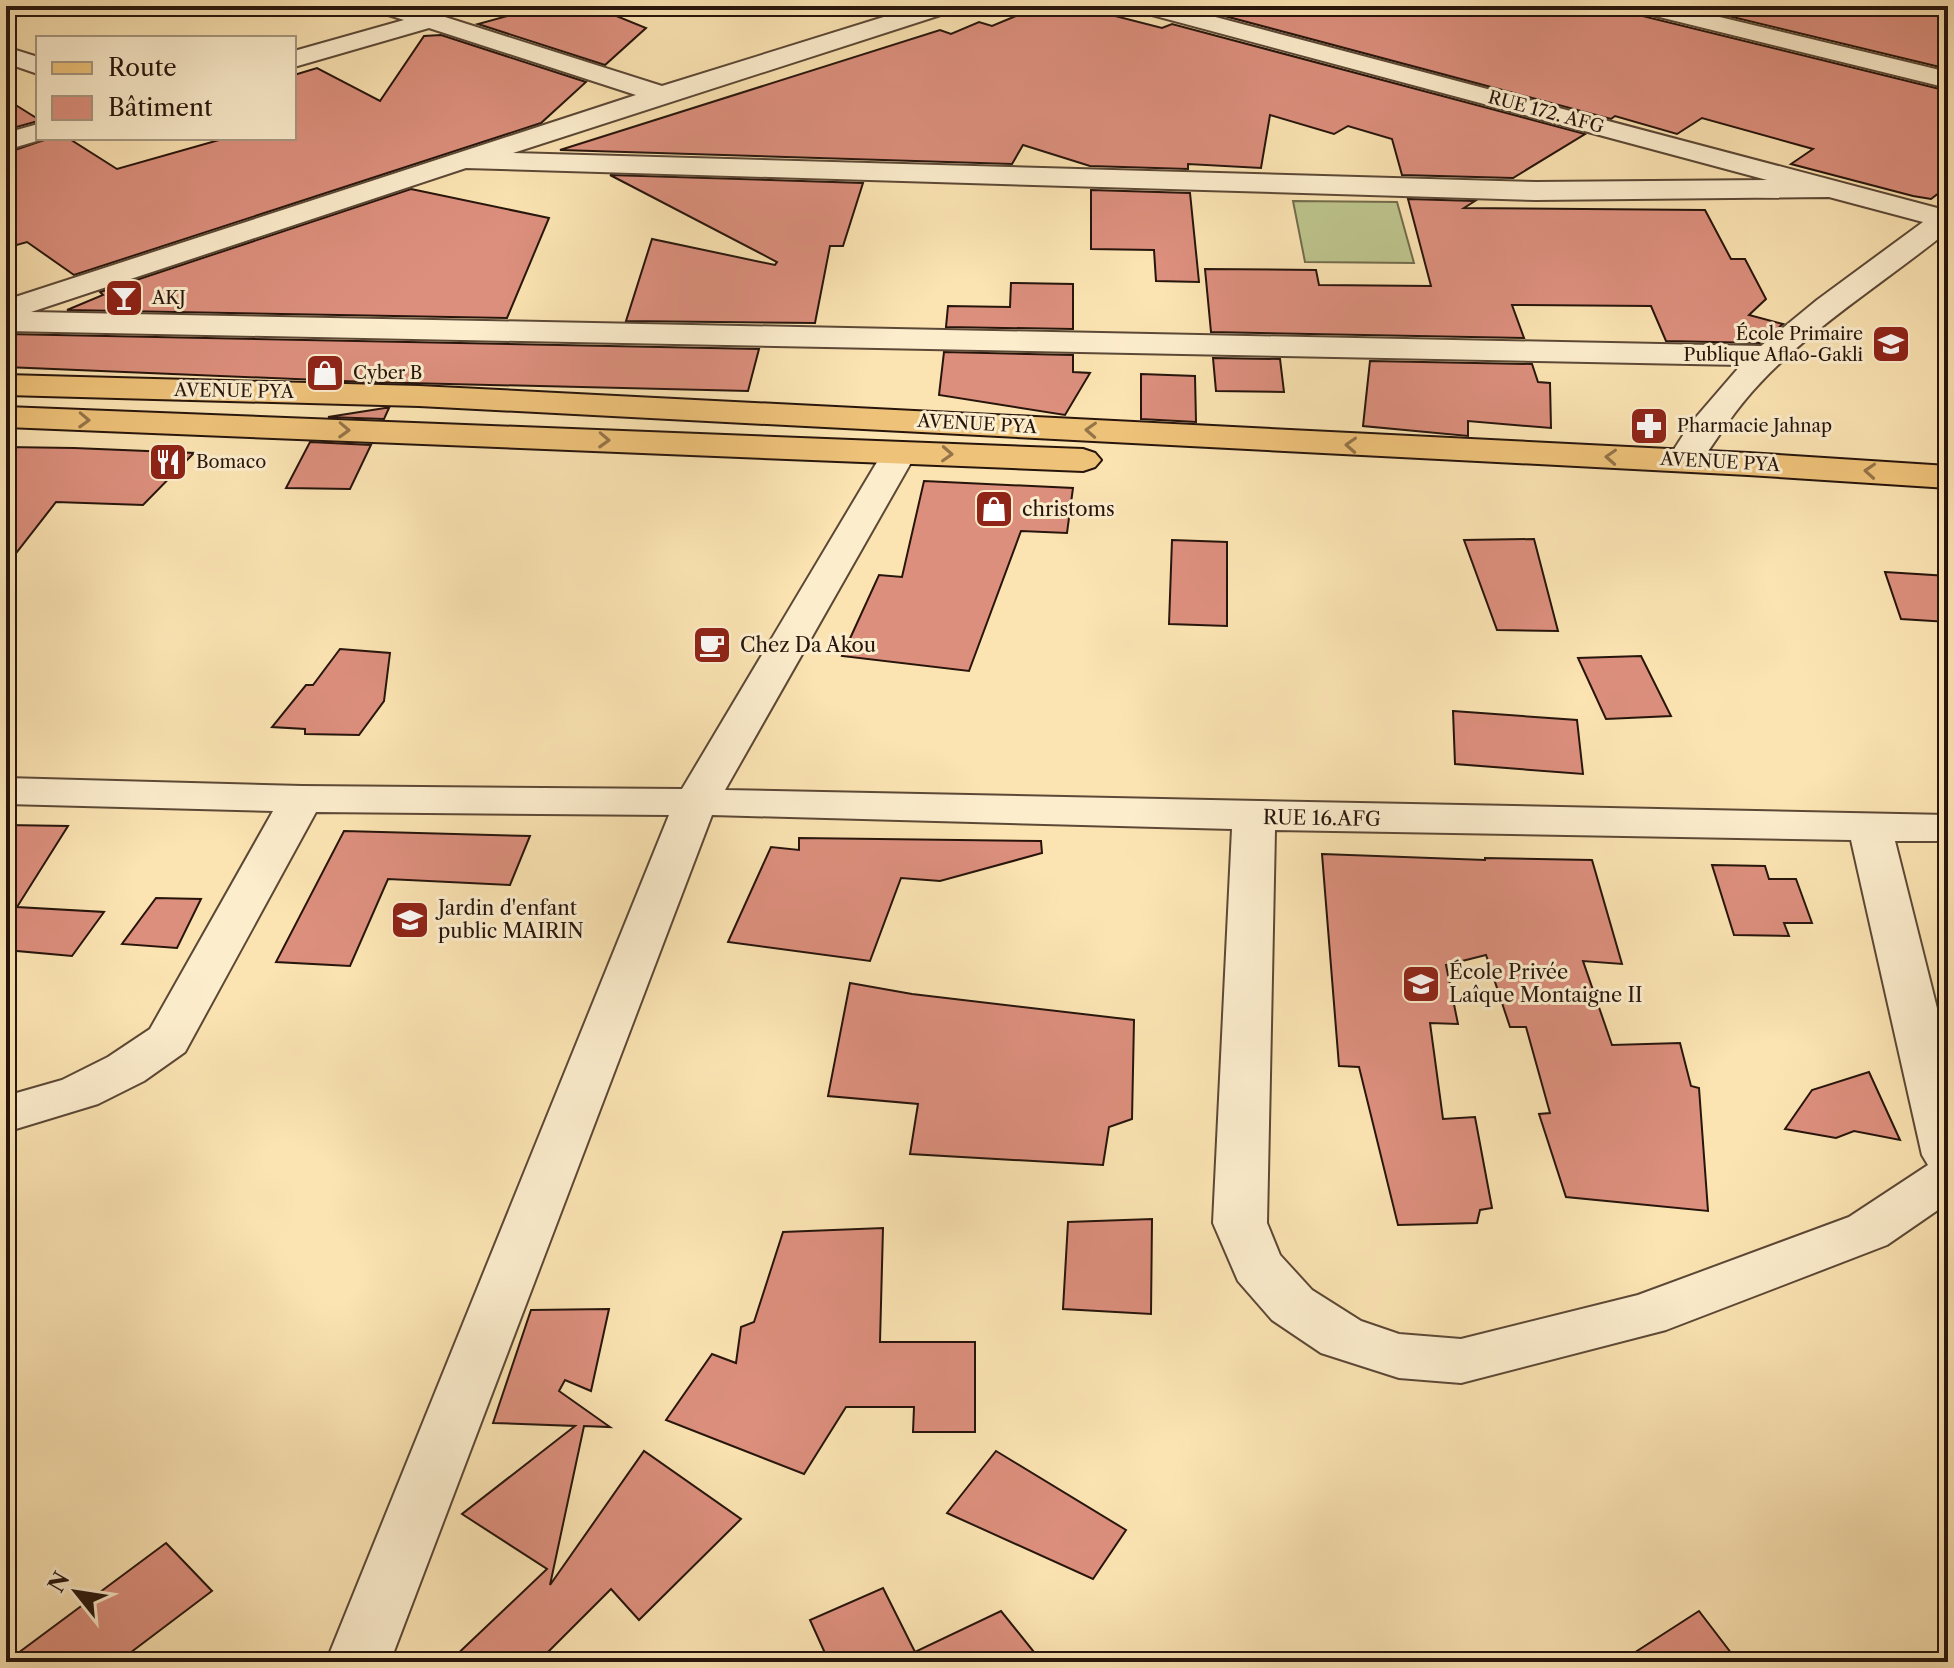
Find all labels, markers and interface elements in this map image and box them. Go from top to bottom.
legend [36,36,296,140]
text: Route [108,53,177,82]
street label: RUE 172. AFG [1486,86,1607,138]
text: Bâtiment [108,93,213,122]
bar icon: AKJ [103,277,145,319]
place label: AKJ [151,287,186,309]
place label: École Primaire Publique Aflao-Gakli [1684,322,1864,366]
school or university icon: École Primaire Publique Aflao-Gakli [1870,323,1912,365]
shop icon: Cyber B [304,352,346,394]
place label: Cyber B [353,362,422,384]
street label: AVENUE PYA [173,379,295,403]
pharmacy icon: Pharmacie Jahnap [1628,405,1670,447]
street label: AVENUE PYA [916,410,1038,438]
one-way arrow [78,411,91,428]
place label: Pharmacie Jahnap [1677,415,1832,437]
one-way arrow [338,421,351,438]
one-way arrow [1084,422,1097,439]
one-way arrow [598,431,611,448]
one-way arrow [1344,436,1357,453]
restaurant icon: Bomaco [147,441,189,483]
one-way arrow [941,445,954,462]
street label: AVENUE PYA [1659,448,1781,476]
one-way arrow [1604,449,1617,466]
place label: Bomaco [196,451,266,473]
one-way arrow [1863,463,1876,480]
shop icon: christoms [973,488,1015,530]
place label: christoms [1022,497,1115,521]
cafe icon: Chez Da Akou [691,624,733,666]
place label: Chez Da Akou [740,633,876,657]
street label: RUE 16.AFG [1263,805,1381,831]
place label: Jardin d'enfant public MAIRIN [435,896,584,943]
school or university icon: Jardin d'enfant public MAIRIN [389,899,431,941]
place label: École Privée Laîque Montaigne II [1449,959,1643,1007]
school or university icon: École Privée Laîque Montaigne II [1400,963,1442,1005]
north arrow [36,1552,116,1632]
text: N [43,1567,76,1597]

